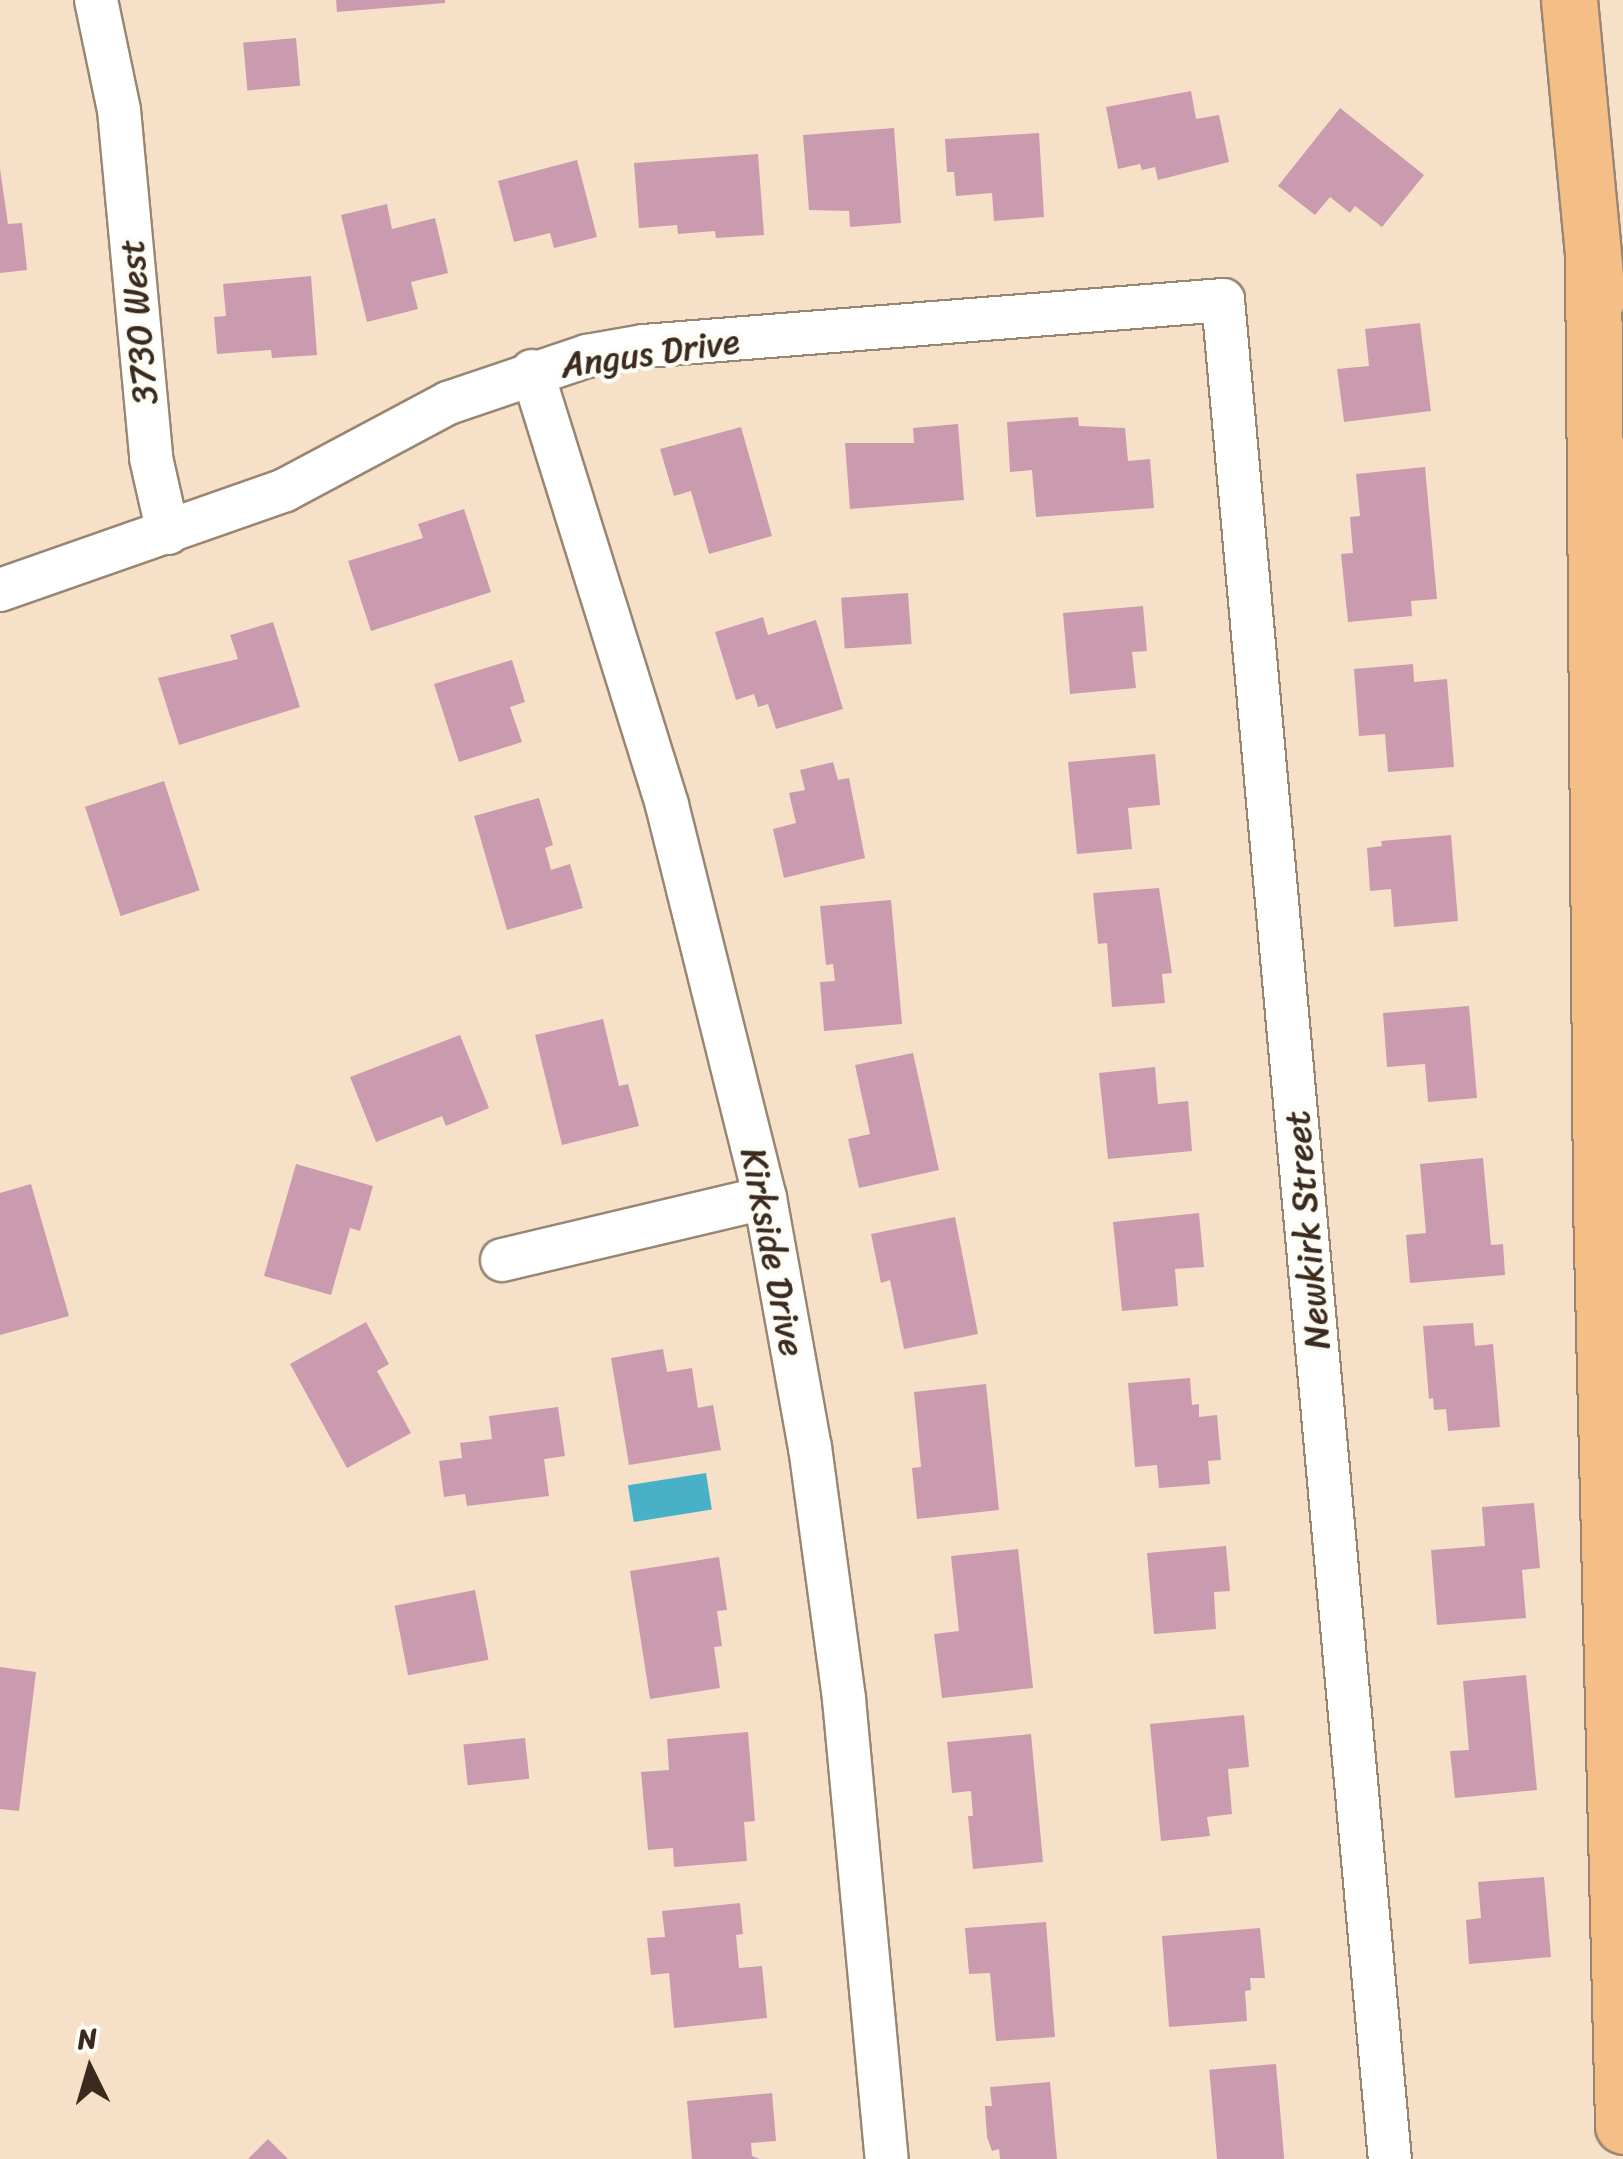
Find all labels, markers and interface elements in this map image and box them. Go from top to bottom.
street label: 3730 West [110,237,166,407]
street label: Angus Drive [558,320,742,386]
street label: Newkirk Street [1276,1109,1338,1351]
street label: Kirkside Drive [732,1144,814,1360]
text: N [76,2013,99,2064]
north arrow [40,2019,140,2119]

